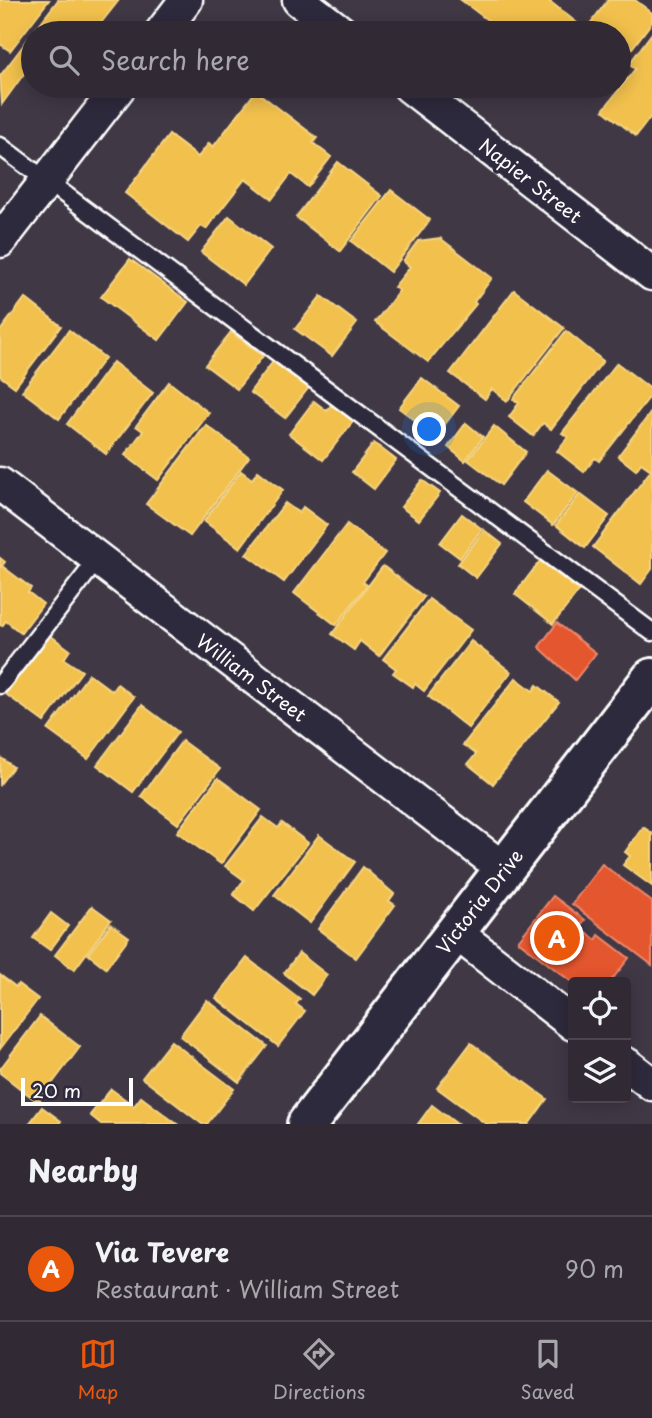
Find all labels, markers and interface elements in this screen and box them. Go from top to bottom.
search box [21,21,631,98]
text: Search here [101,40,250,79]
icon: search [45,41,83,79]
street label: Napier Street [474,131,589,229]
your location [412,412,446,446]
street label: William Street [191,626,313,728]
street label: Victoria Drive [429,842,529,960]
pin: A [534,912,580,964]
map controls [568,977,631,1103]
button: locate [568,977,631,1040]
button: layers [568,1040,631,1103]
scale bar [21,1075,133,1107]
text: 20 m [32,1076,81,1104]
text: Nearby [28,1147,138,1192]
text: Via Tevere [95,1232,229,1271]
text: A [42,1251,60,1286]
text: 90 m [565,1251,624,1286]
text: Restaurant · William Street [95,1271,399,1306]
tab: Map [78,1335,118,1405]
tab: Directions [273,1335,366,1405]
tab: Saved [521,1335,574,1405]

